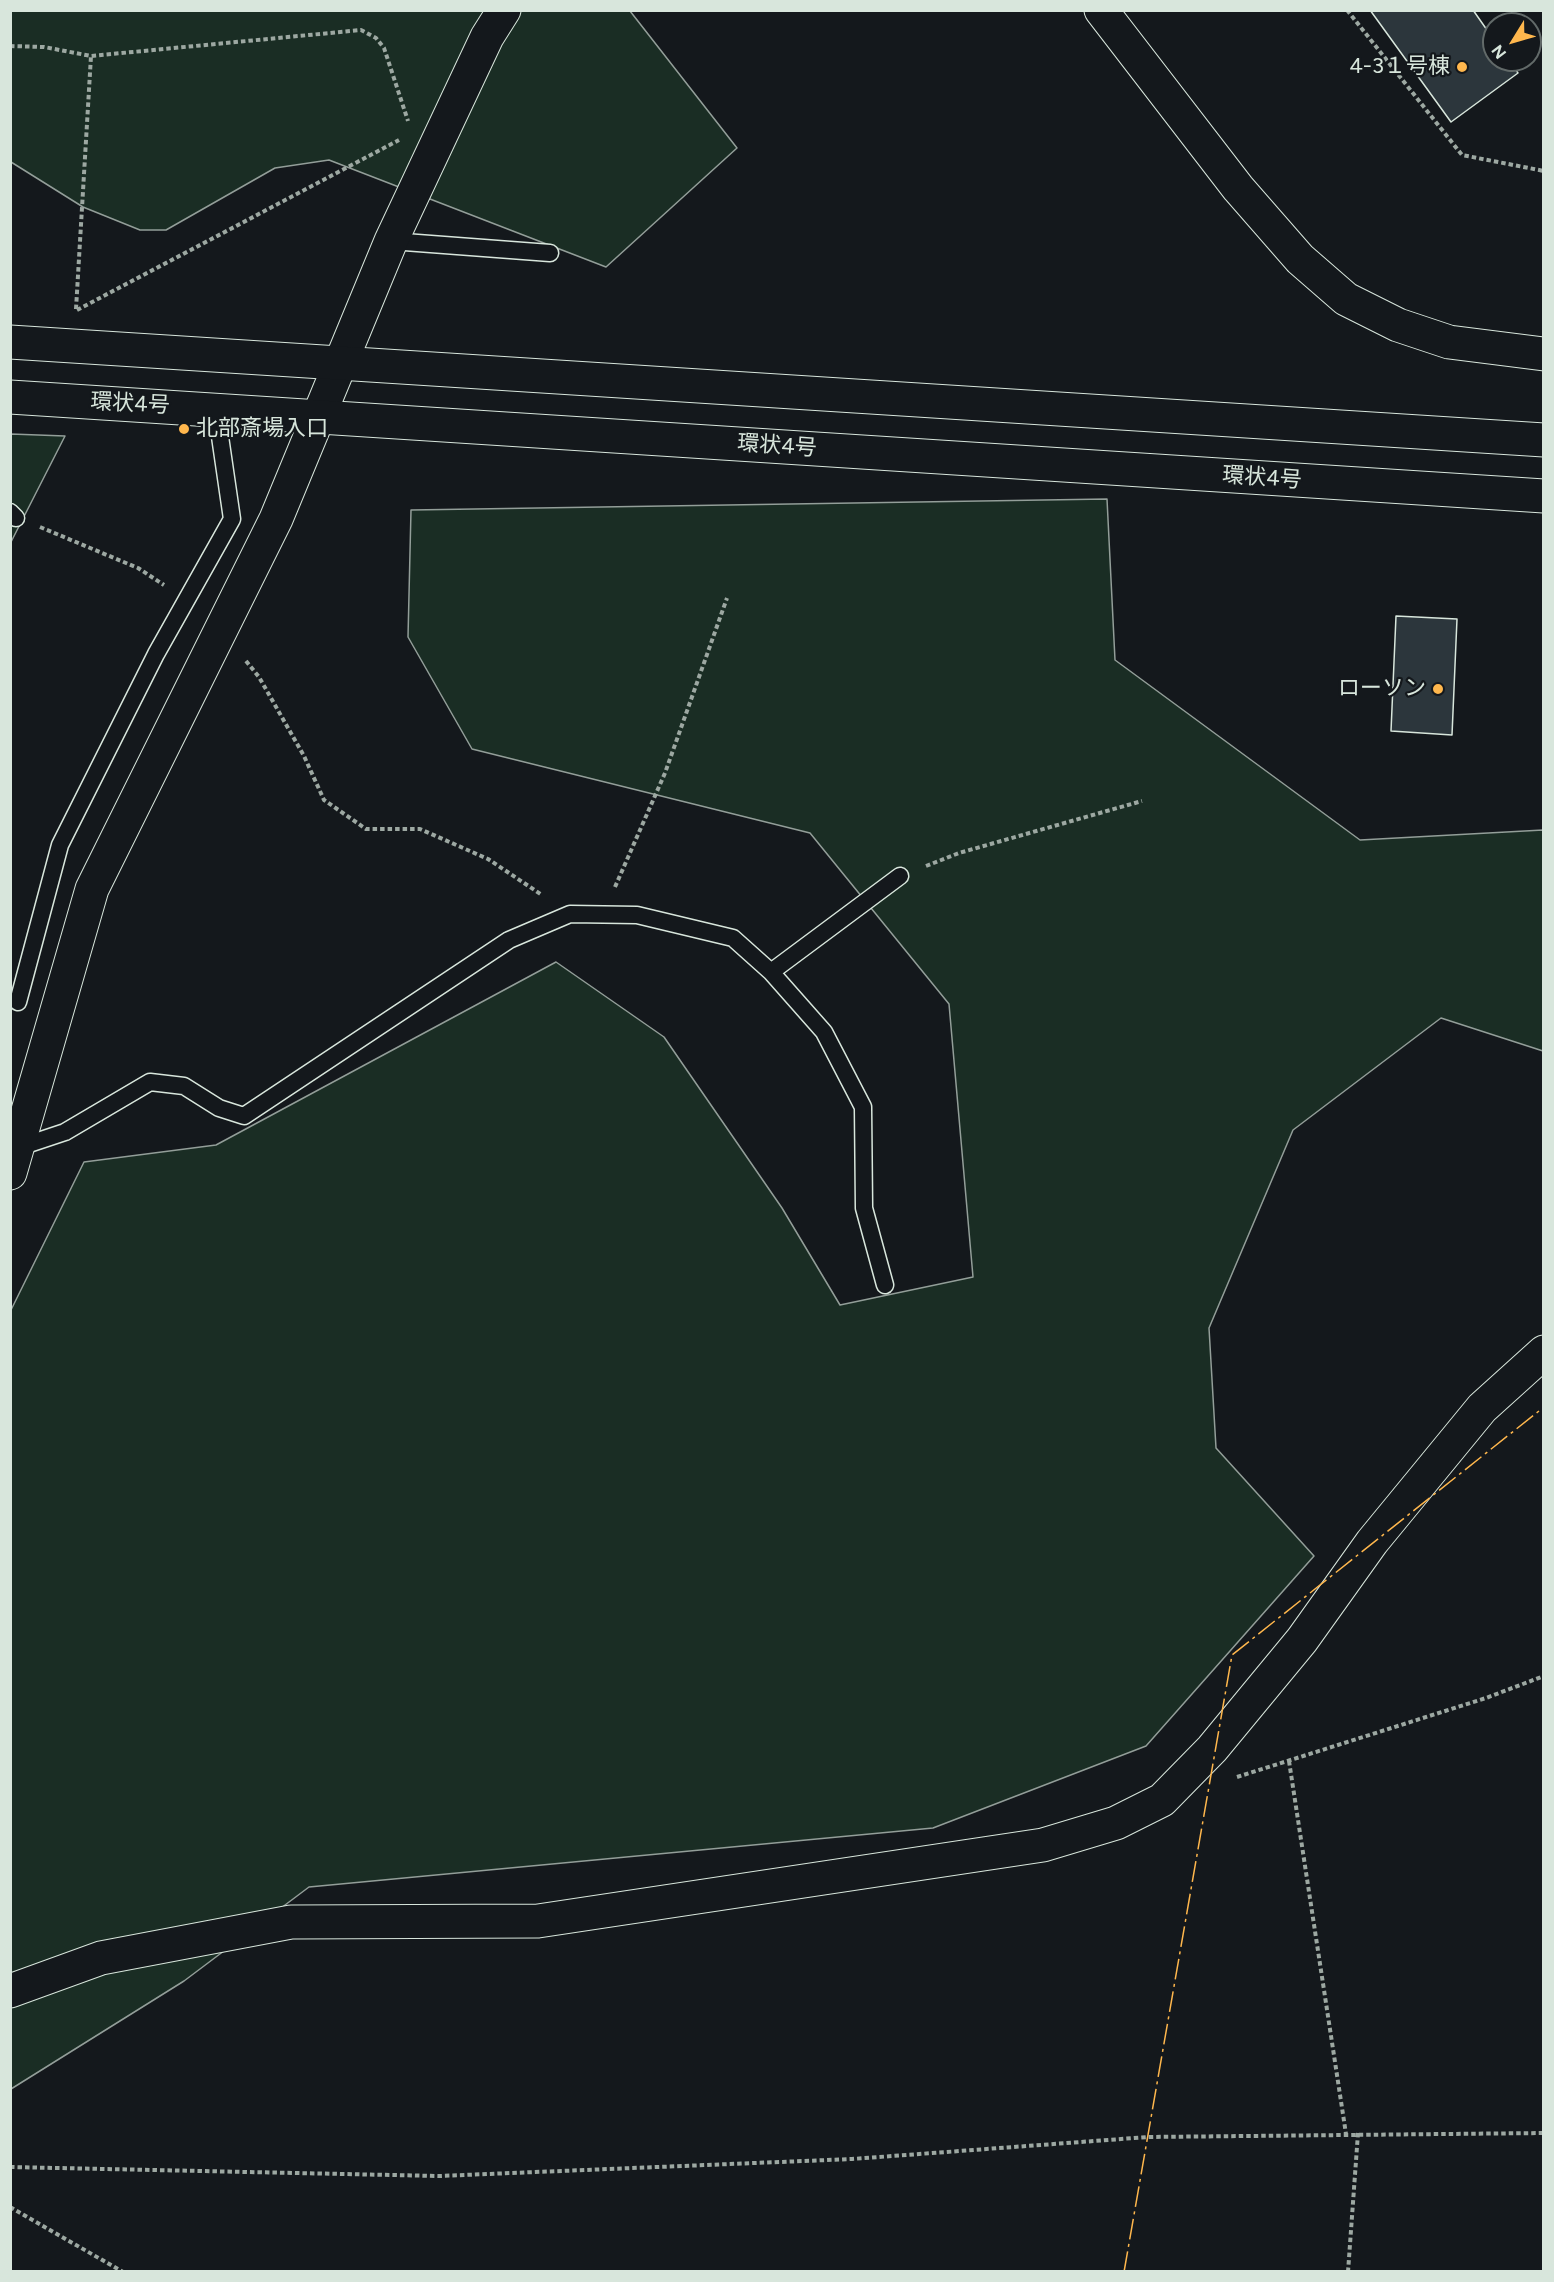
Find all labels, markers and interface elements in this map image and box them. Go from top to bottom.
north arrow [1482,12,1542,72]
text: N [1488,41,1510,63]
place label: 4-3１号棟 [1349,54,1450,80]
marker: 4-3１号棟 [1455,60,1469,74]
street label: 環状4号 [90,389,170,419]
place label: 北部斎場入口 [196,416,328,442]
marker: 北部斎場入口 [177,422,191,436]
street label: 環状4号 [736,430,818,462]
street label: 環状4号 [1221,462,1303,494]
place label: ローソン [1338,676,1426,702]
marker: ローソン [1431,682,1445,696]

